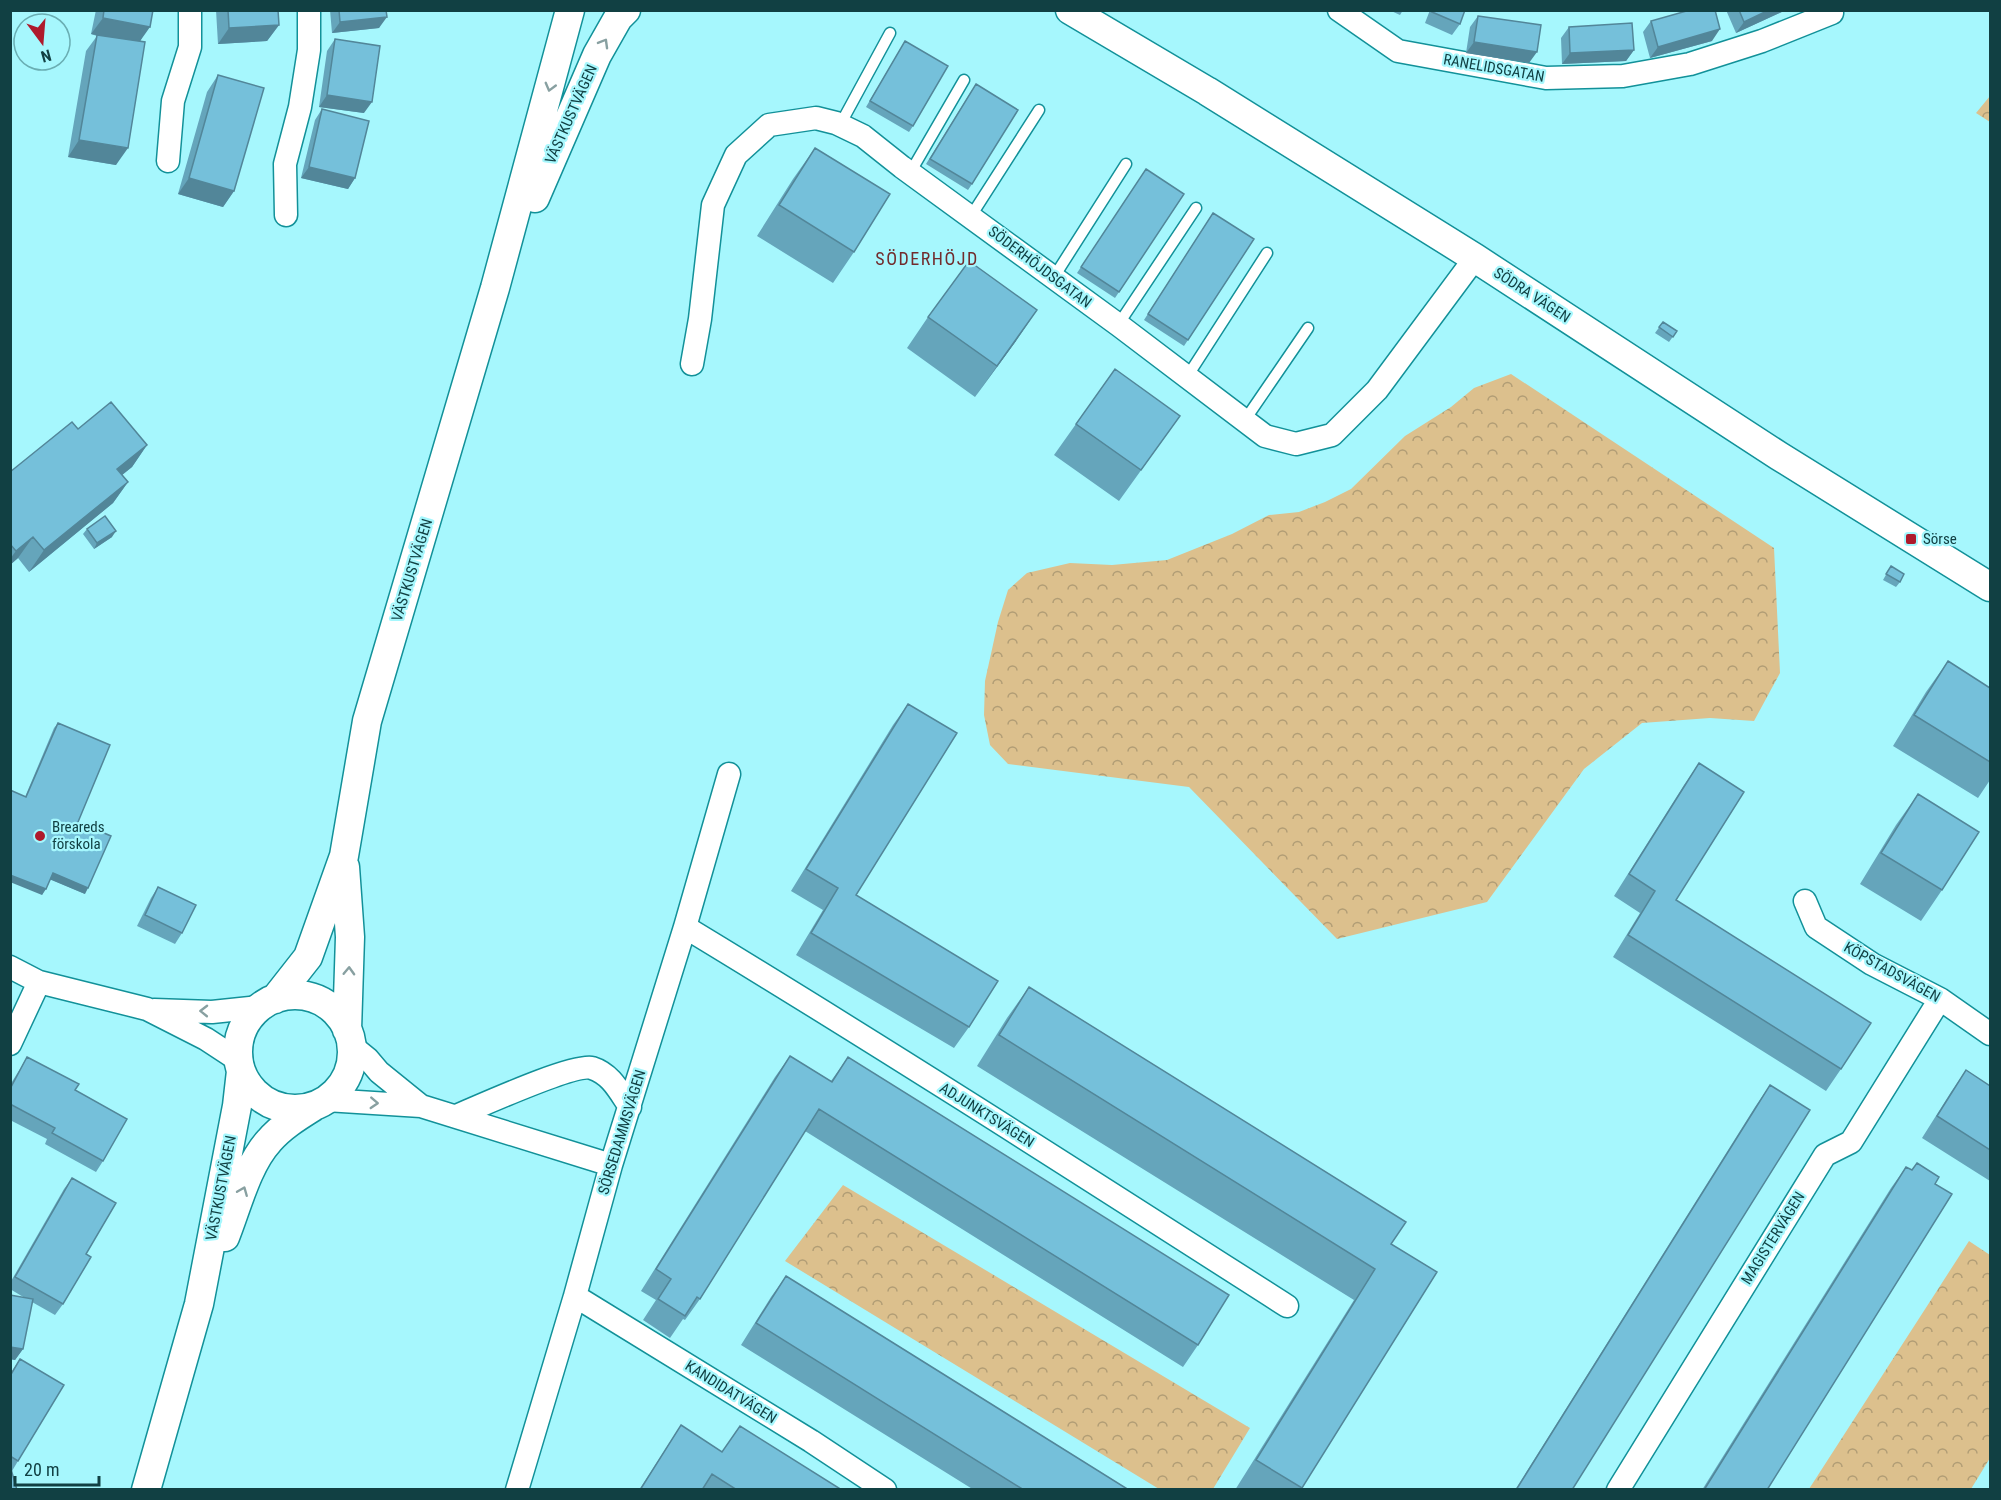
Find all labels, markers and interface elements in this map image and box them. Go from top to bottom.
north arrow [12,12,72,72]
one-way arrow [597,39,608,49]
text: N [39,45,53,66]
street label: RANELIDSGATAN [1442,50,1546,86]
street label: VÄSTKUSTVÄGEN [541,62,601,166]
one-way arrow [544,82,557,92]
street label: SÖDERHÖJDSGATAN [985,222,1095,312]
district label: SÖDERHÖJD [875,248,979,269]
street label: SÖDRA VÄGEN [1490,264,1574,326]
street label: VÄSTKUSTVÄGEN [388,516,436,624]
place label: Sörse [1923,530,1957,548]
marker: Sörse [1904,532,1918,546]
place label: Breareds förskola [52,818,105,853]
marker: Breareds förskola [33,829,47,843]
street label: KÖPSTADSVÄGEN [1841,938,1943,1006]
one-way arrow [342,967,355,976]
one-way arrow [199,1005,208,1018]
street label: SÖRSEDAMMSVÄGEN [594,1067,650,1197]
street label: ADJUNKTSVÄGEN [936,1079,1038,1151]
one-way arrow [369,1097,378,1110]
street label: VÄSTKUSTVÄGEN [202,1134,240,1242]
one-way arrow [236,1186,248,1197]
street label: MAGISTERVÄGEN [1737,1188,1809,1288]
street label: KANDIDATVÄGEN [682,1357,780,1427]
scale bar [15,1449,99,1487]
text: 20 m [24,1459,59,1480]

